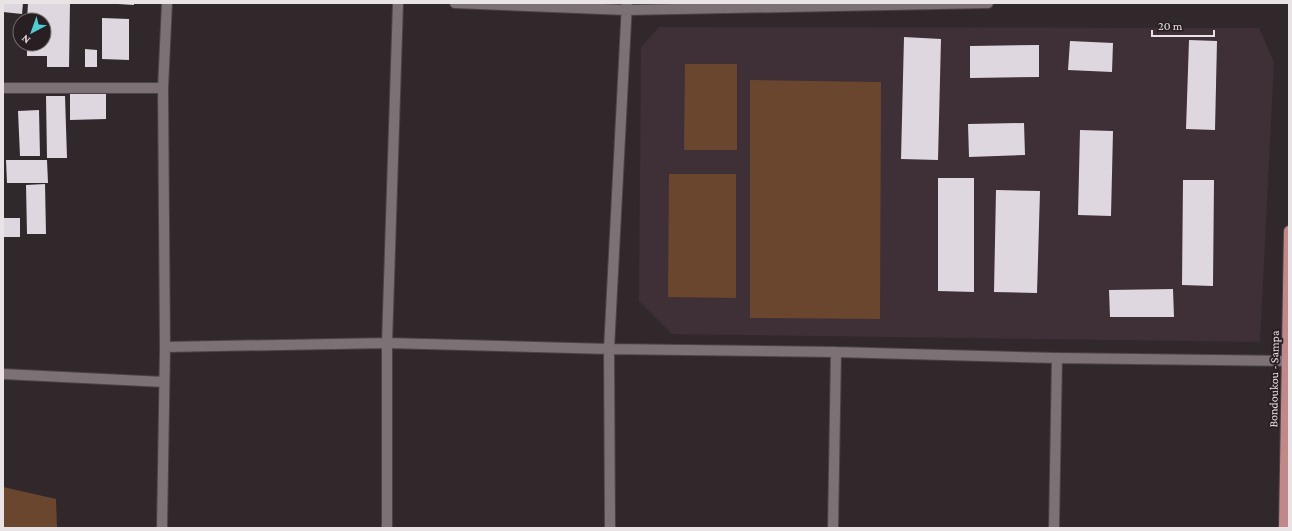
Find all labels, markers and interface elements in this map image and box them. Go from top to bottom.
north arrow [12,12,52,52]
scale bar [1152,12,1214,38]
text: 20 m [1158,19,1183,33]
text: N [18,32,32,47]
street label: Bondoukou - Sampa [1266,330,1282,428]

